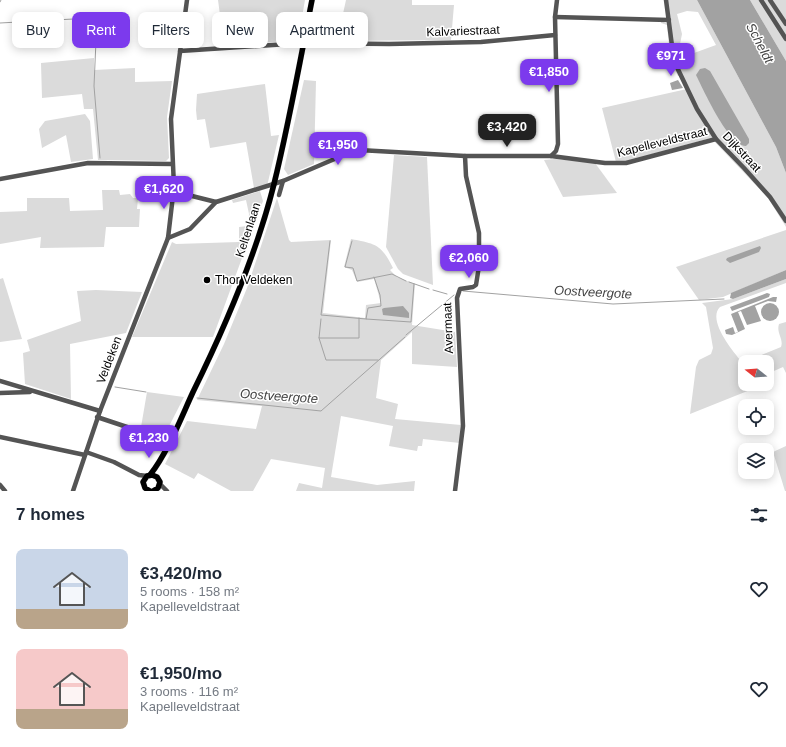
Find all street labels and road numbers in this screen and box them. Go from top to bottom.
street label: Kalvariestraat [426,23,501,39]
street label: Kapelleveldstraat [616,124,709,160]
street label: Dijkstraat [720,129,765,176]
street label: Keltenlaan [233,201,263,259]
street label: Avermaat [440,302,456,354]
street label: Veldeken [94,334,124,386]

